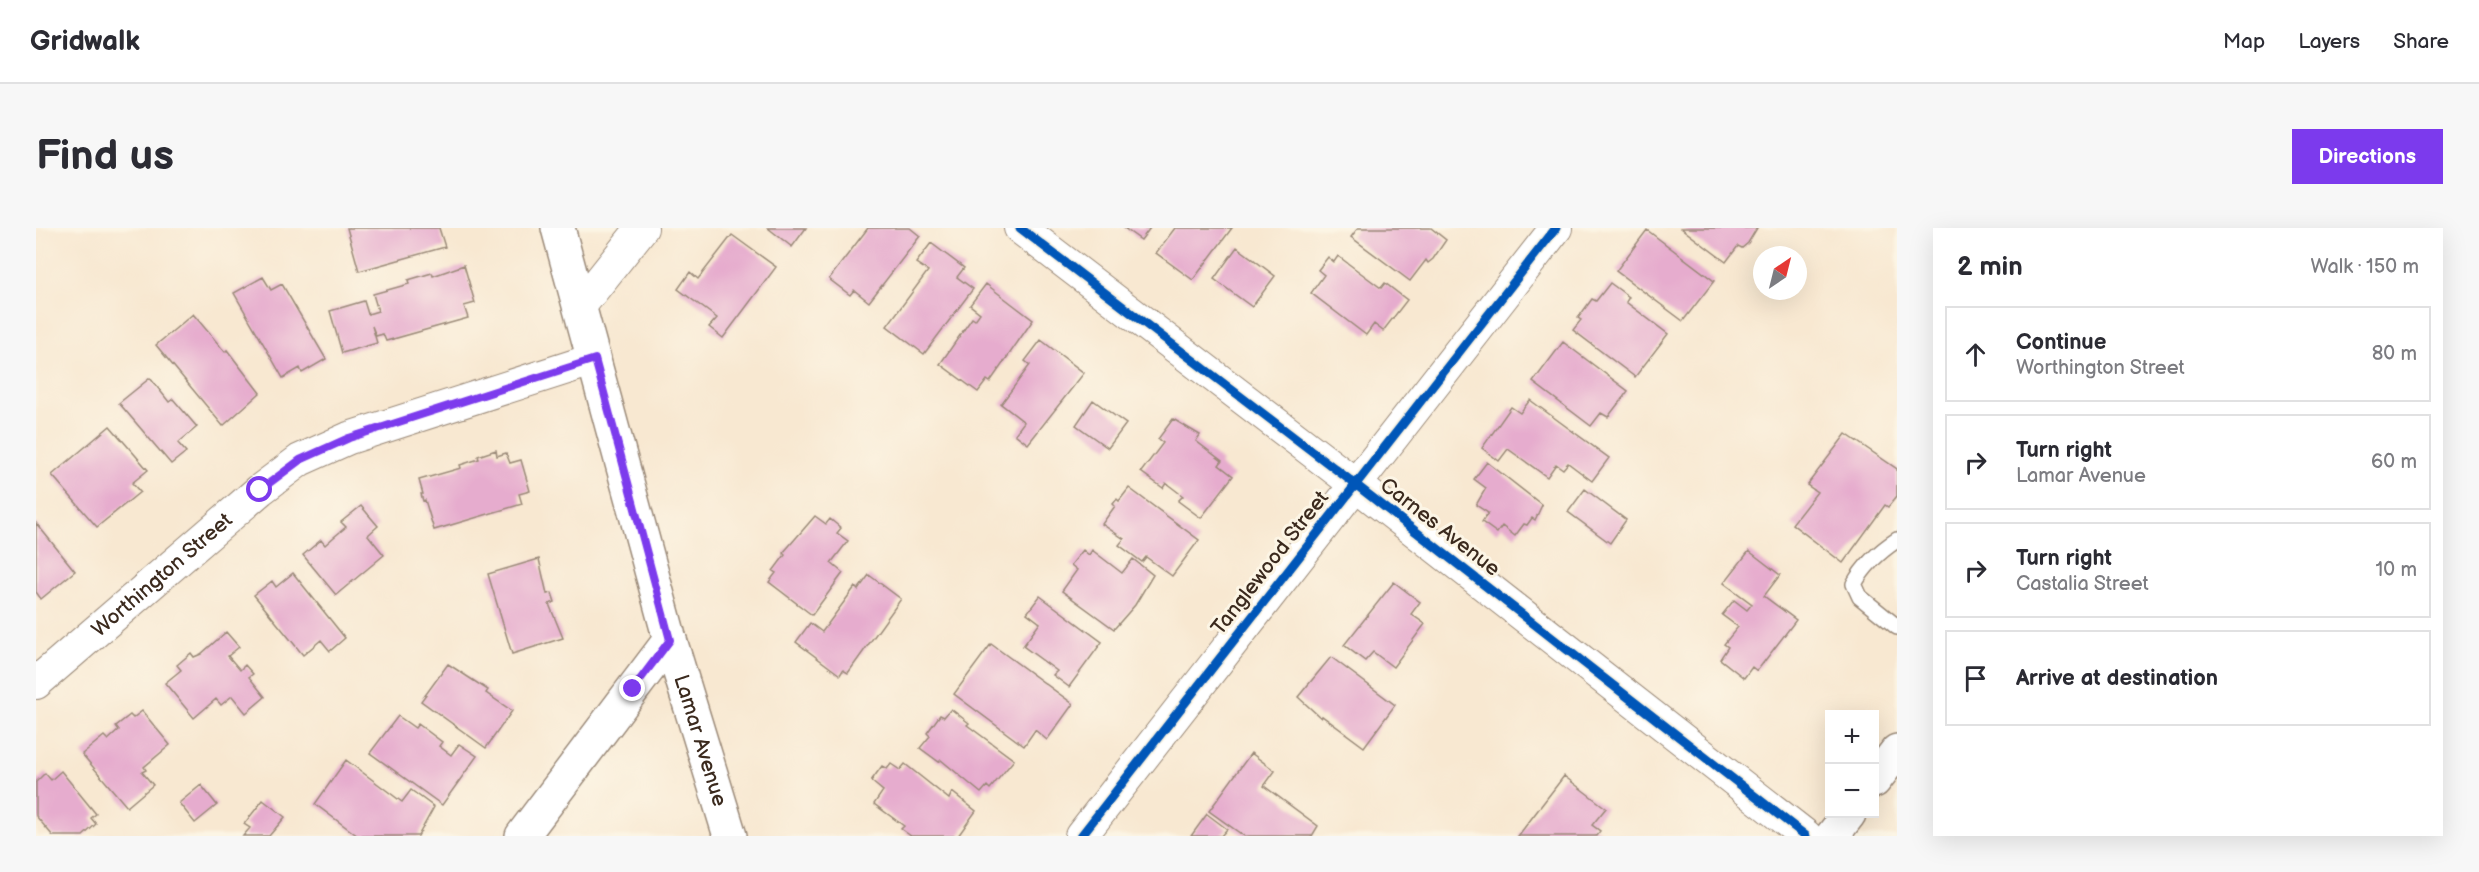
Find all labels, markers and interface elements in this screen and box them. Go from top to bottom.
text: Gridwalk [30,25,140,58]
text: Map [2223,29,2265,54]
text: Layers [2298,29,2360,54]
text: Share [2393,29,2449,54]
button: Directions [2292,129,2443,184]
text: Find us [36,131,174,182]
north arrow [1753,246,1807,300]
text: 2 min [1957,252,2023,283]
text: Walk · 150 m [2310,255,2419,279]
text: Continue [2016,329,2106,356]
icon: ahead [1959,338,1992,371]
text: 80 m [2372,342,2417,366]
text: Worthington Street [2016,356,2185,380]
text: Turn right [2016,437,2112,464]
icon: right [1959,446,1992,479]
text: 60 m [2371,450,2417,474]
text: Lamar Avenue [2016,464,2146,488]
street label: Carnes Avenue [1375,472,1505,582]
route start [246,476,272,502]
street label: Tanglewood Street [1206,486,1334,640]
street label: Worthington Street [86,507,237,642]
text: Turn right [2016,545,2112,572]
icon: right [1959,554,1992,587]
text: 10 m [2376,558,2417,582]
text: Castalia Street [2016,572,2149,596]
icon: arrive [1959,662,1992,695]
text: Arrive at destination [2016,665,2218,692]
street label: Lamar Avenue [669,672,733,809]
route end [619,675,645,701]
map controls [1825,710,1879,818]
button: + [1825,710,1879,764]
button: − [1825,764,1879,818]

